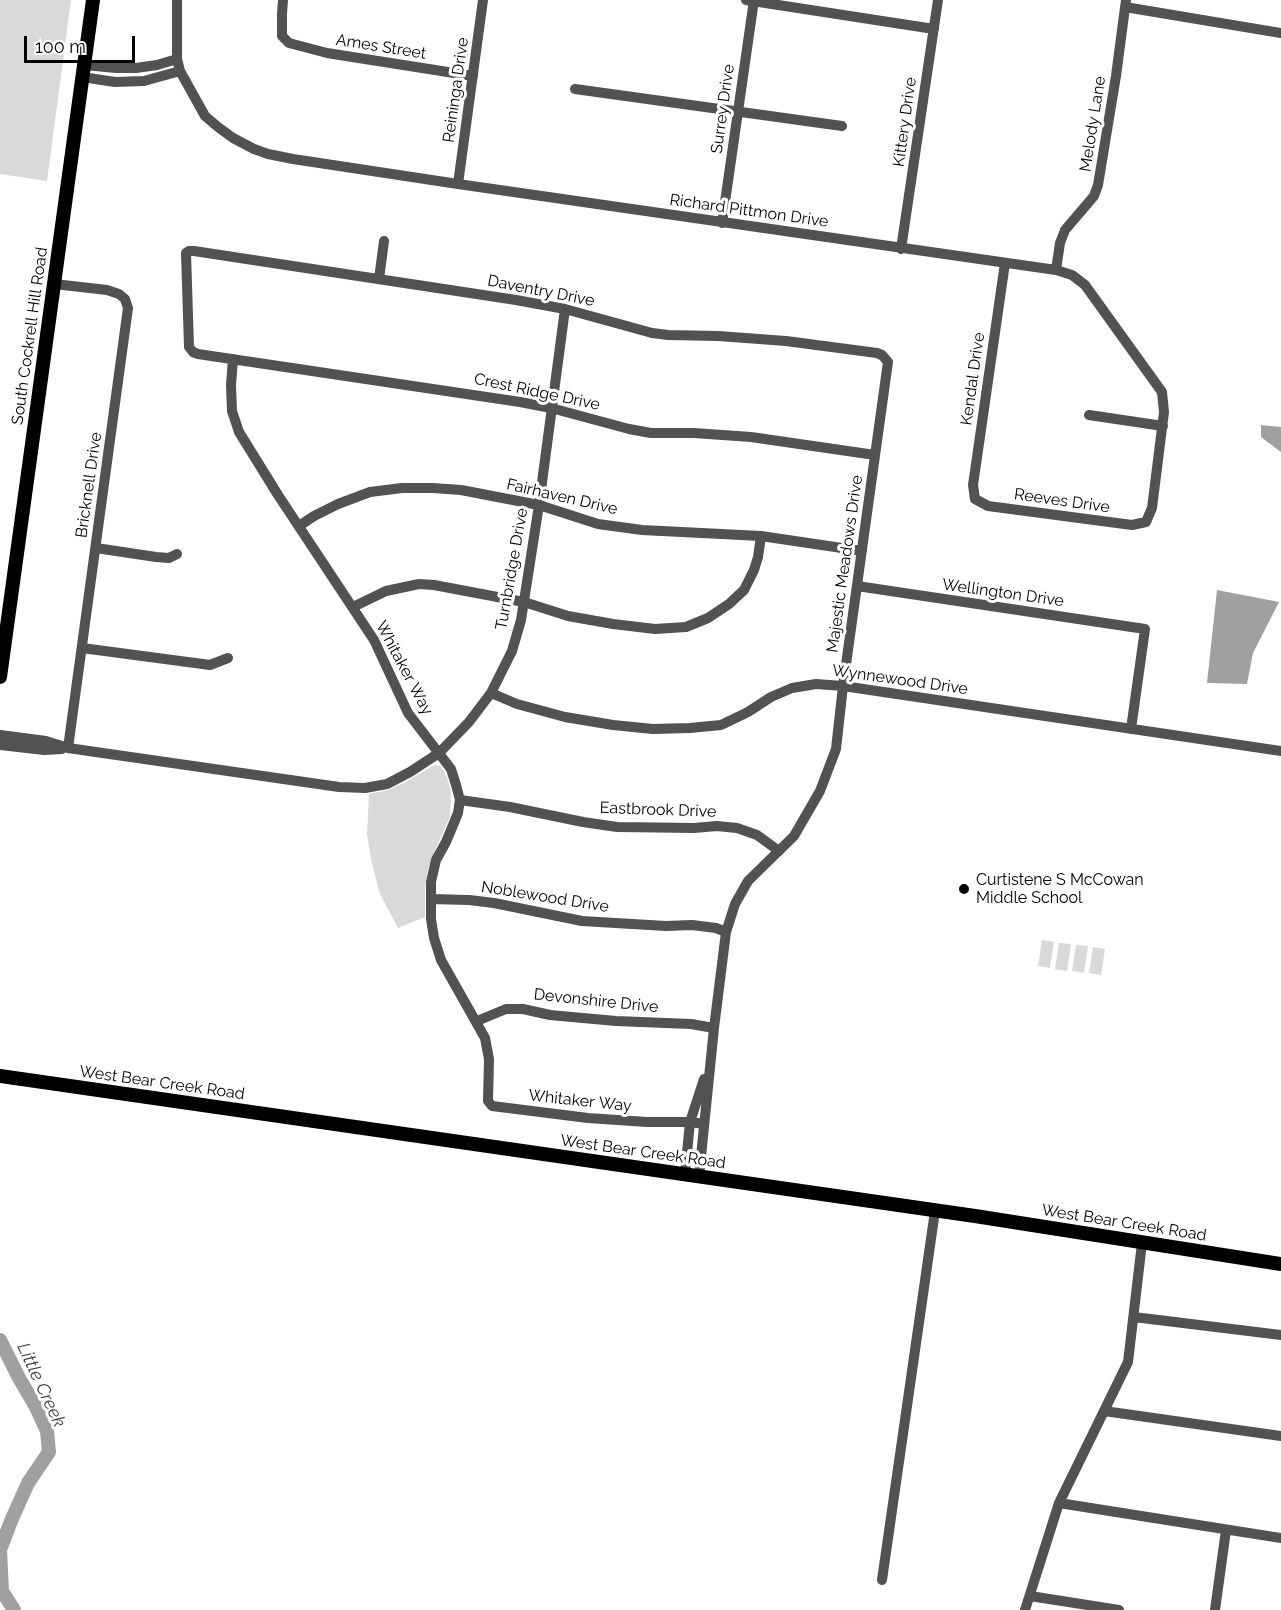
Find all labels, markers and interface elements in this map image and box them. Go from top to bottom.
scale bar [27,24,138,62]
street label: Ames Street [335,30,427,64]
text: 100 m [35,36,86,57]
street label: Reininga Drive [439,36,473,144]
street label: Surrey Drive [707,63,739,155]
street label: Melody Lane [1076,75,1110,173]
street label: Kittery Drive [889,76,921,168]
street label: Richard Pittmon Drive [668,190,830,232]
street label: South Cockrell Hill Road [8,246,52,426]
street label: Daventry Drive [486,271,596,311]
street label: Kendal Drive [957,331,989,427]
street label: Crest Ridge Drive [472,369,602,415]
street label: Bricknell Drive [72,431,106,539]
street label: Majestic Meadows Drive [823,474,867,654]
street label: Fairhaven Drive [505,475,619,519]
street label: Reeves Drive [1013,485,1111,517]
street label: Turnbridge Drive [492,507,532,631]
street label: Wellington Drive [941,575,1065,611]
street label: Whitaker Way [371,618,437,718]
street label: Wynnewood Drive [831,661,969,699]
street label: Eastbrook Drive [599,798,717,822]
place label: Curtistene S McCowan Middle School [976,870,1144,908]
street label: Noblewood Drive [480,877,610,917]
marker: Curtistene S McCowan Middle School [957,882,971,896]
street label: Devonshire Drive [533,985,659,1017]
street label: West Bear Creek Road [78,1062,246,1104]
street label: Whitaker Way [527,1086,633,1116]
street label: West Bear Creek Road [559,1131,727,1173]
street label: West Bear Creek Road [1040,1200,1208,1246]
water label: Little Creek [12,1339,70,1431]

